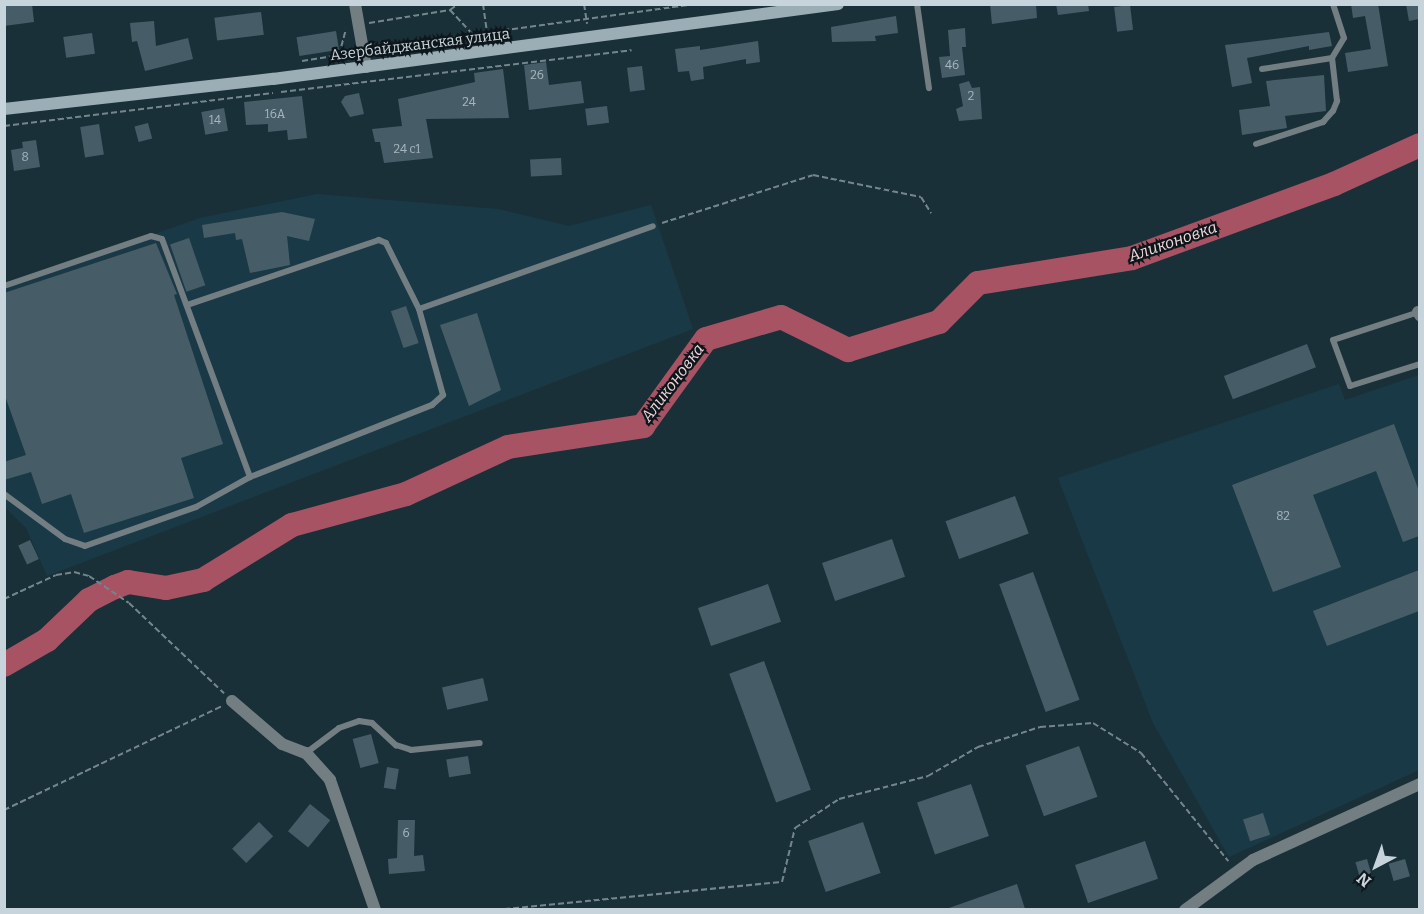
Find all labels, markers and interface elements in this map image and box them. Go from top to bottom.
street label: Азербайджанская улица [329,25,511,65]
house number: 46 [945,59,959,73]
house number: 26 [530,69,544,83]
house number: 2 [968,90,974,104]
house number: 24 [462,96,476,110]
house number: 16А [265,108,285,122]
house number: 14 [209,114,221,128]
house number: 24 с1 [394,143,420,157]
house number: 8 [21,151,29,165]
water label: Аликоновка [1126,218,1220,266]
water label: Аликоновка [638,340,708,426]
house number: 82 [1276,510,1290,524]
house number: 6 [402,827,410,841]
north arrow [1346,836,1406,896]
text: N [1353,869,1375,891]

